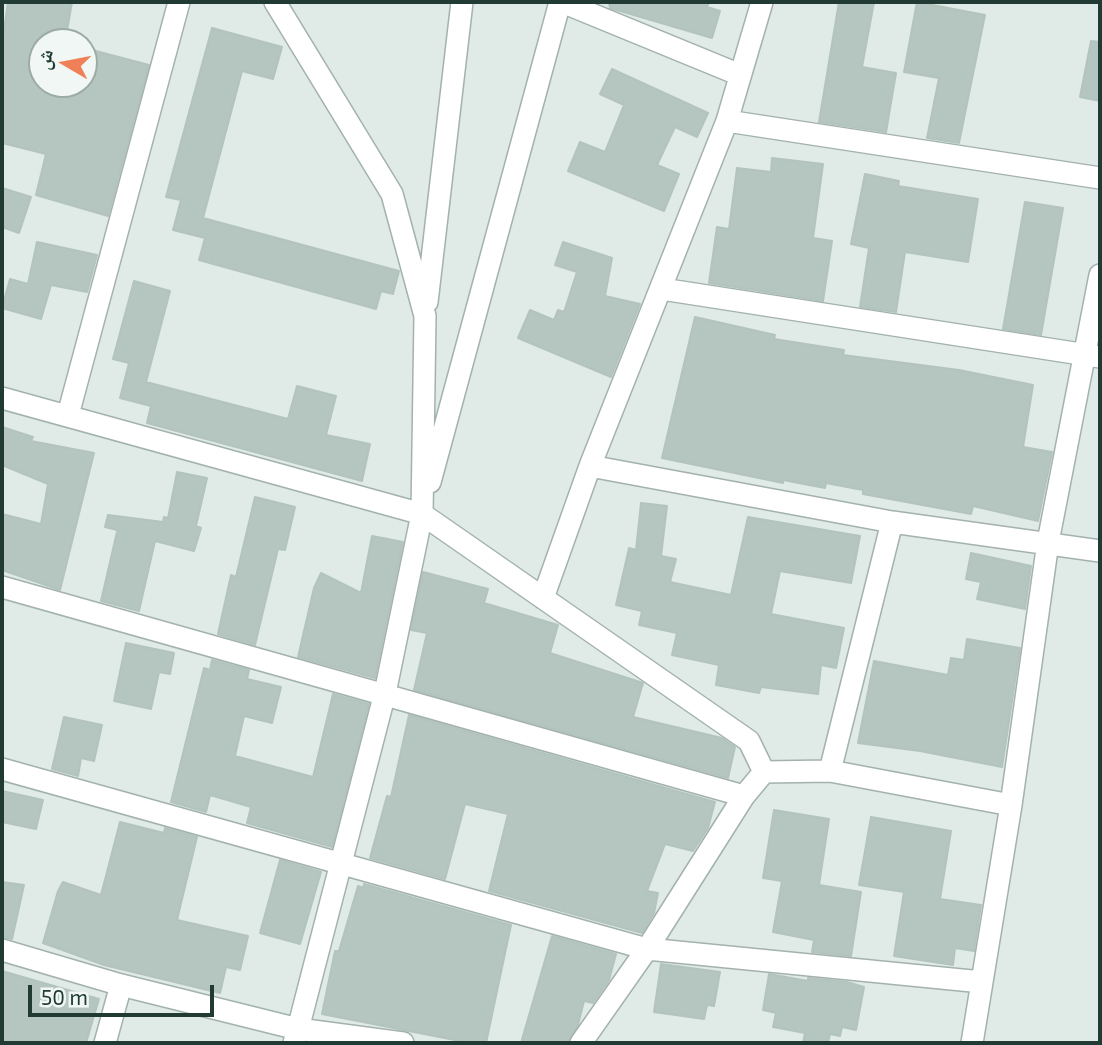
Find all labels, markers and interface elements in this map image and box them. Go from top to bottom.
north arrow [28,28,98,98]
text: ش [31,48,57,72]
scale bar [32,972,217,1016]
text: 50 m [41,984,88,1009]

